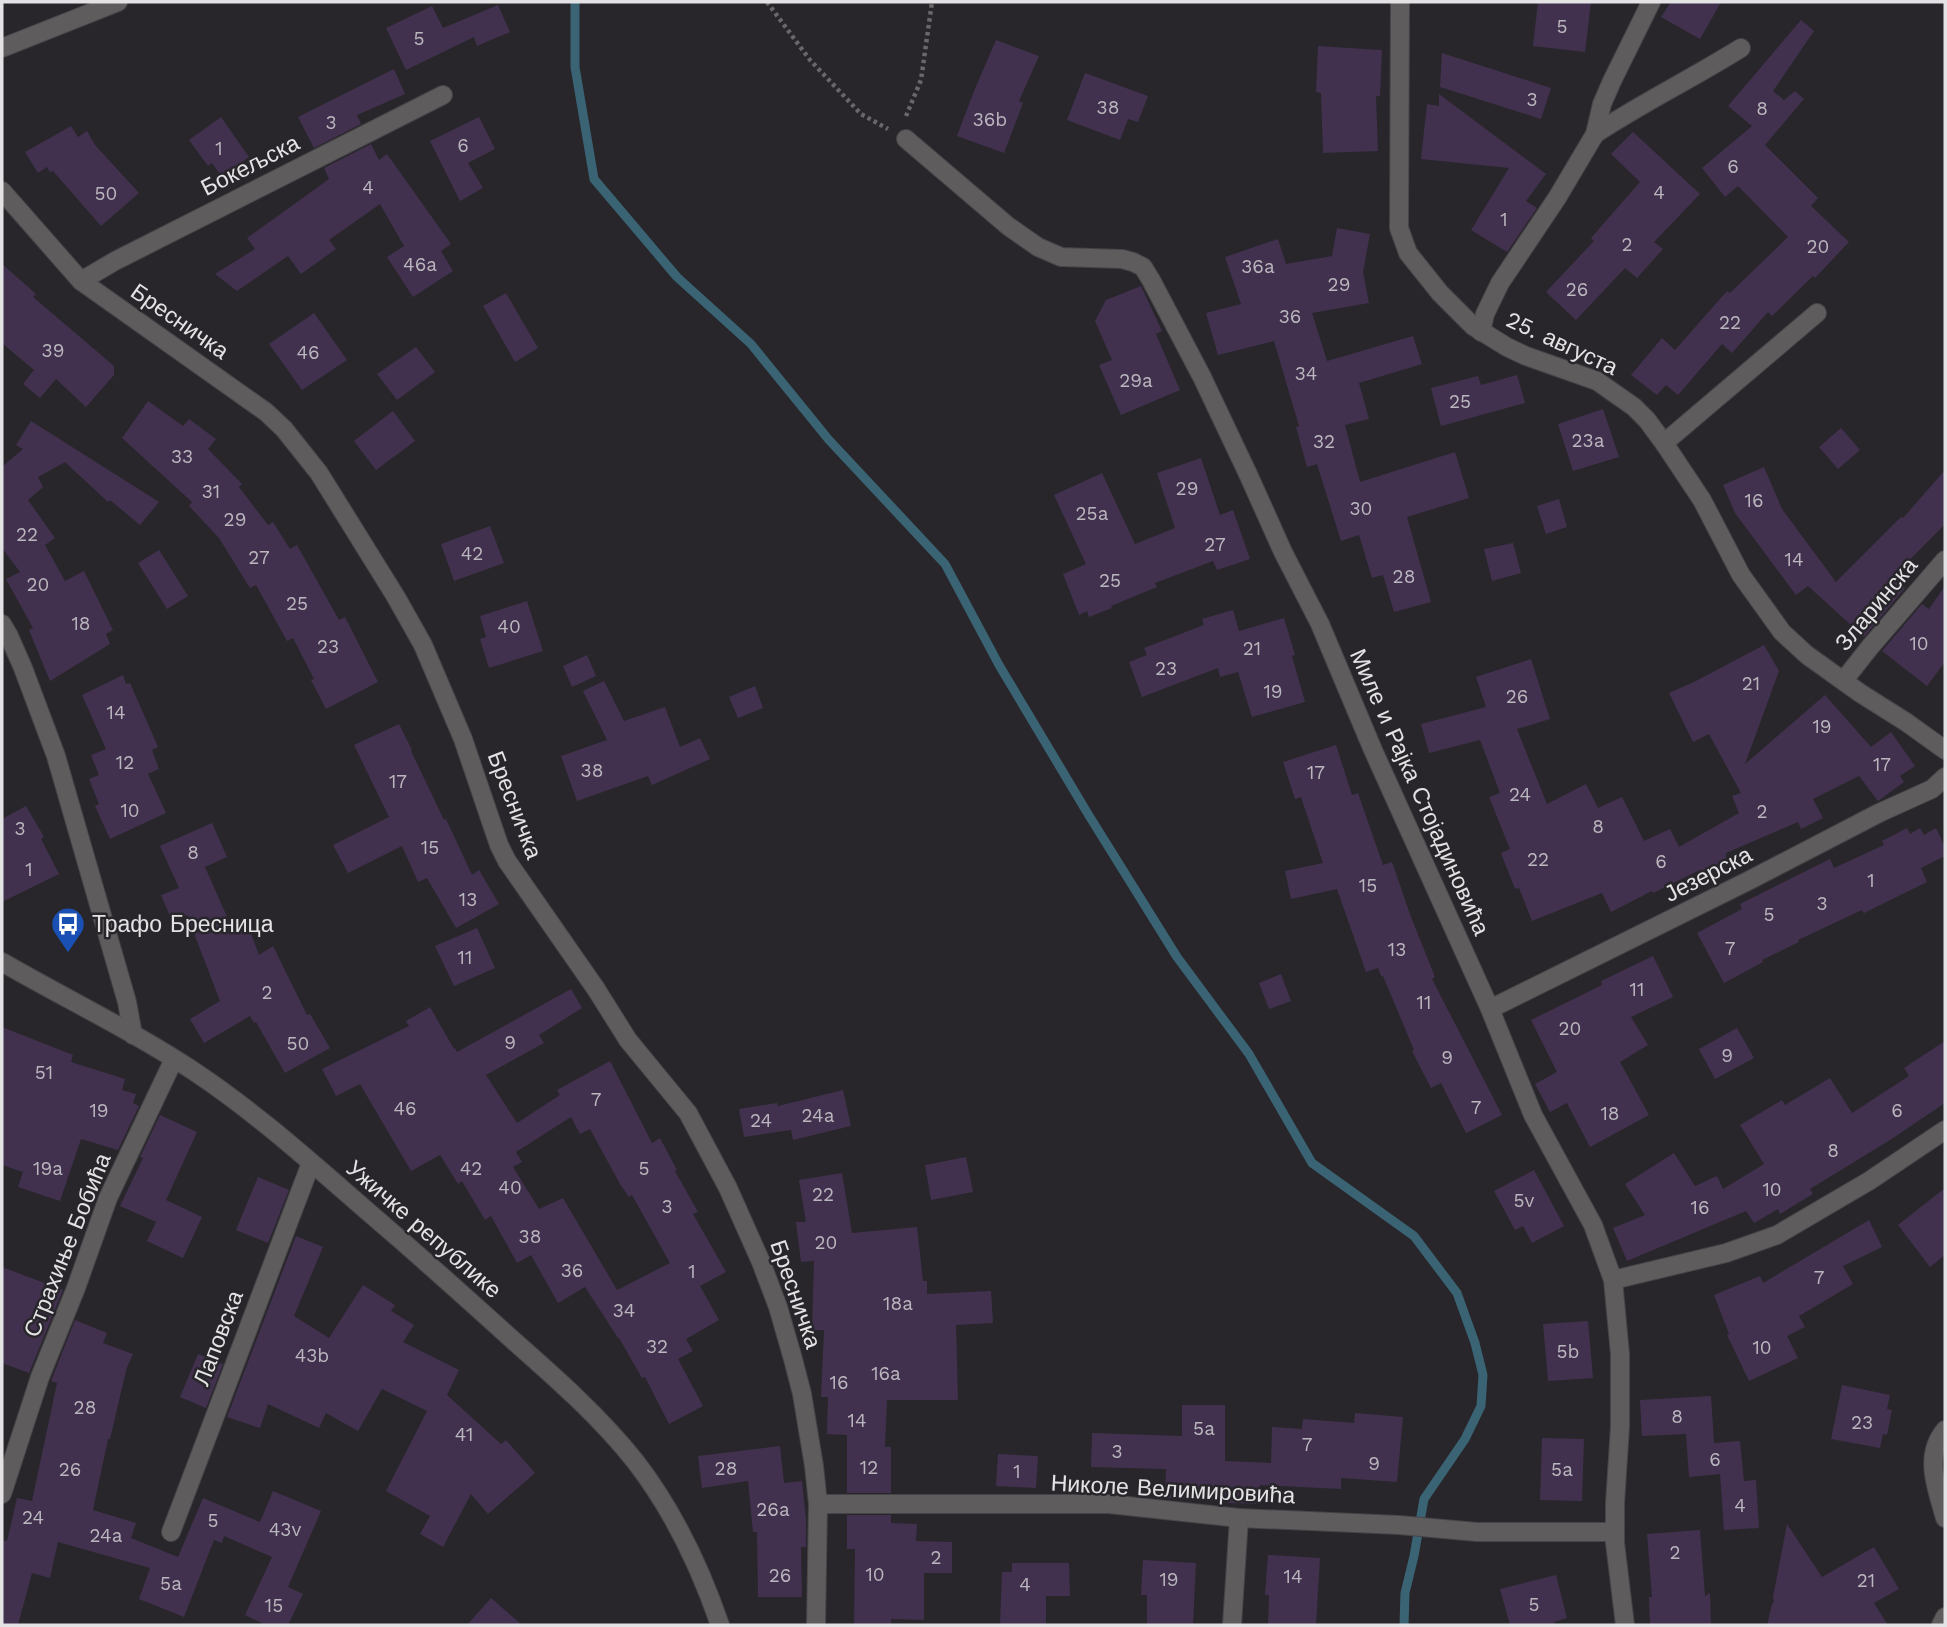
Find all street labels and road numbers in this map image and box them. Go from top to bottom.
street label: Бокељска [197,129,304,202]
street label: Бресничка [126,278,234,365]
street label: 25. августа [1502,306,1622,381]
street label: Зларинска [1830,552,1923,656]
street label: Миле и Рајка Стојадиновића [1344,645,1495,940]
street label: Бресничка [482,748,547,863]
street label: Језерска [1660,841,1757,908]
street label: Страхиње Бобића [18,1149,117,1341]
street label: Ужичке републике [341,1155,507,1304]
street label: Бресничка [764,1236,827,1352]
street label: Лаповска [188,1286,249,1390]
street label: Николе Велимировића [1050,1470,1296,1509]

